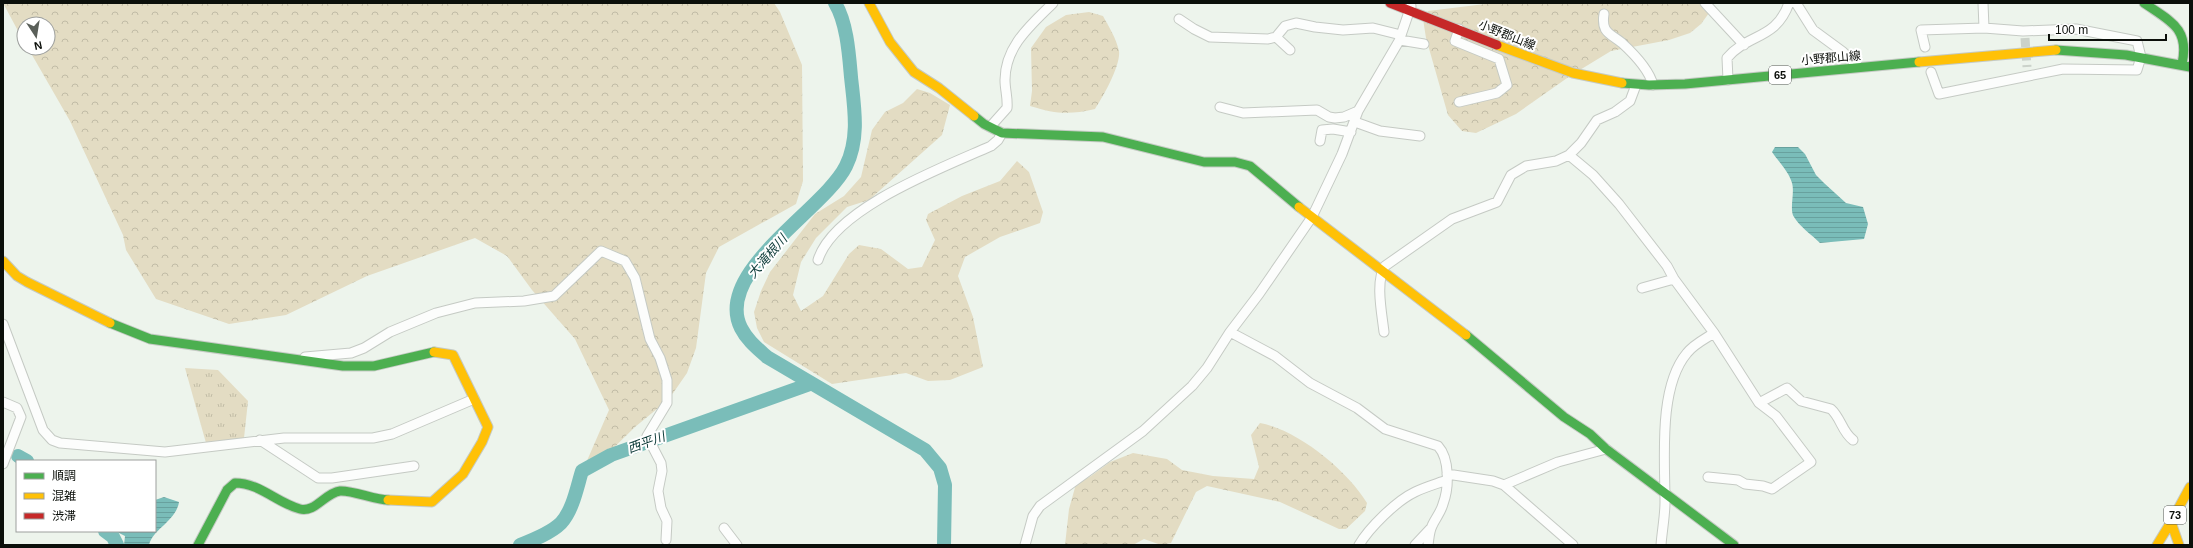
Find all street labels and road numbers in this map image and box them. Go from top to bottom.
street label: 小野郡山線 [1477,17,1537,53]
street label: 小野郡山線 [1800,48,1862,68]
road number: 65 [1769,66,1791,84]
road number: 73 [2164,506,2186,524]

